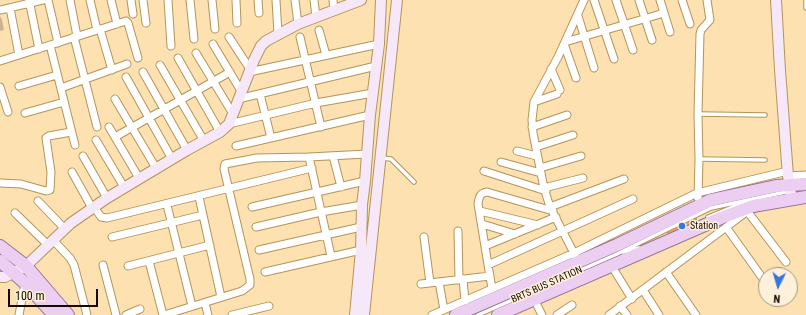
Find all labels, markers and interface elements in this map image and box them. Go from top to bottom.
place label: Station [690,220,718,232]
marker: Station [677,221,687,231]
street label: BRTS BUS STATION [510,264,584,306]
north arrow [758,267,798,307]
scale bar [10,281,100,307]
text: 100 m [15,289,45,303]
text: N [773,292,781,305]

